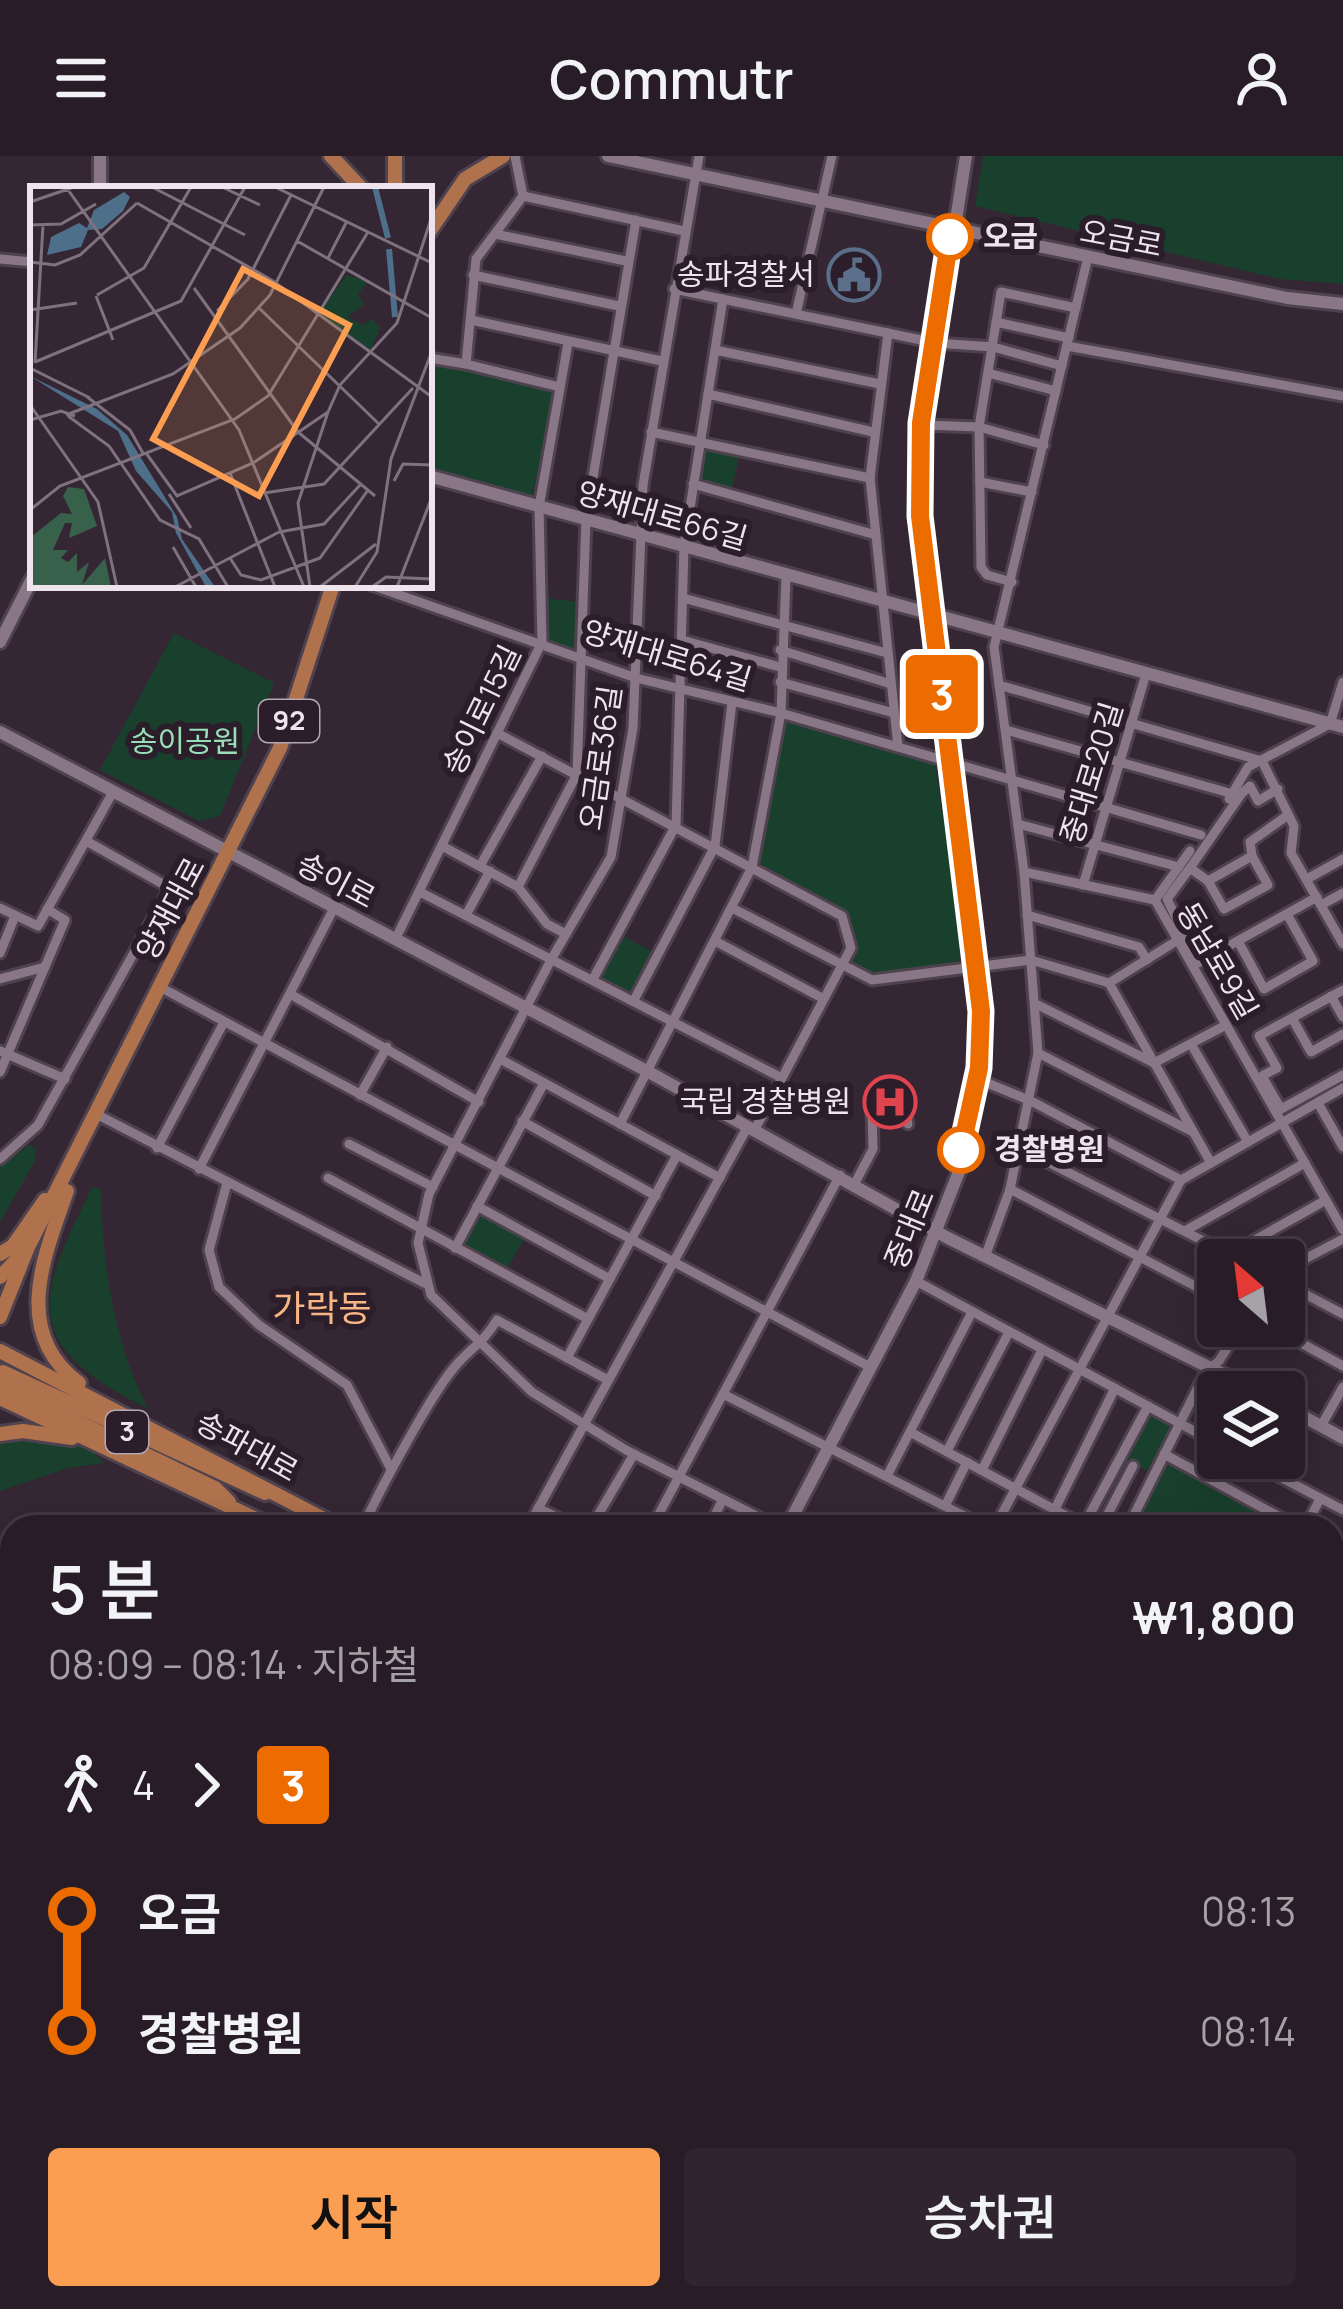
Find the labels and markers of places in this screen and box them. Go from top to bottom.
marker: 오금 [928,215,972,259]
place label: 오금 [983,215,1038,256]
public building icon: 송파경찰서 [826,247,882,303]
place label: 송파경찰서 [677,253,815,294]
hospital icon: 국립 경찰병원 [862,1074,918,1130]
place label: 국립 경찰병원 [679,1080,851,1121]
marker: 경찰병원 [939,1128,983,1172]
place label: 경찰병원 [994,1128,1104,1169]

